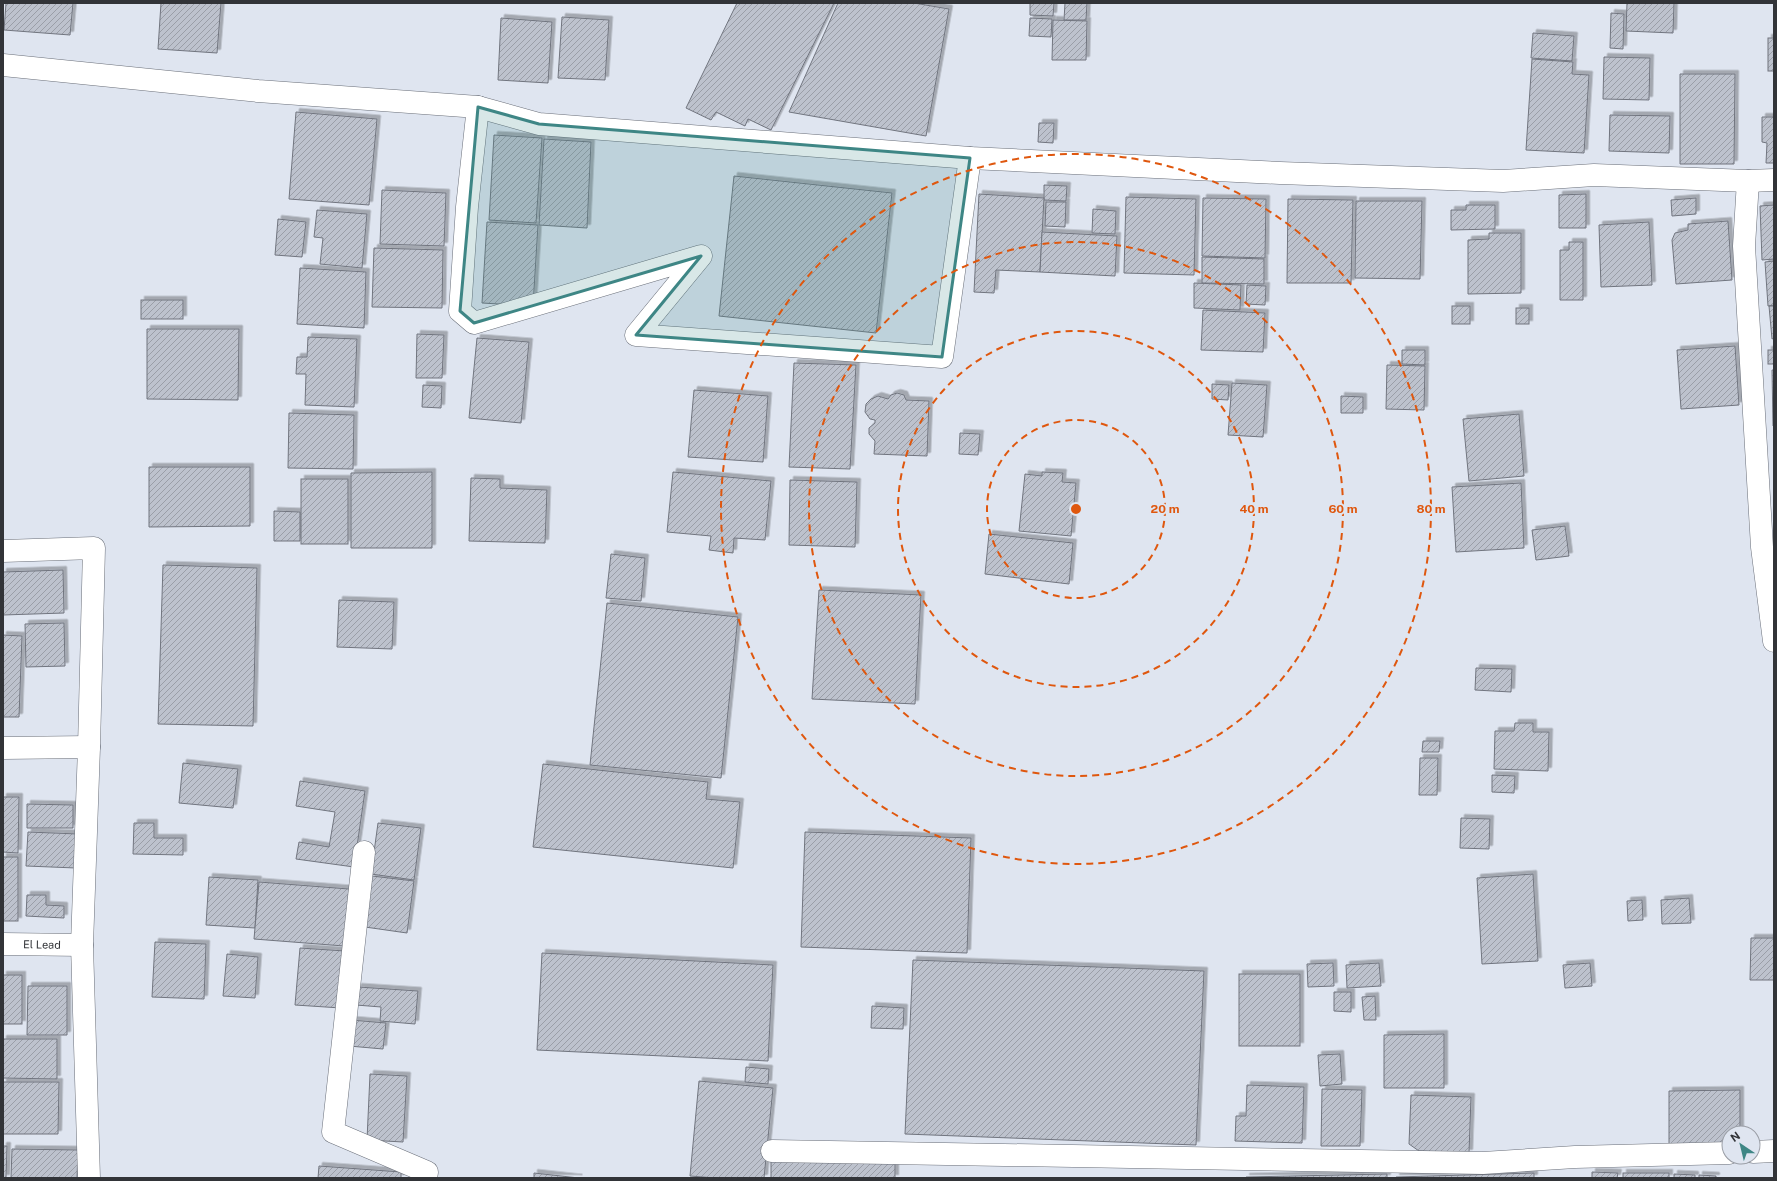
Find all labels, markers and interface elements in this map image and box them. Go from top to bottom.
centre of rings [1069,502,1083,516]
text: 20 m [1151,502,1180,516]
text: 40 m [1239,502,1269,516]
text: 60 m [1328,502,1358,516]
text: 80 m [1416,502,1446,516]
street label: El Lead [23,938,61,951]
north arrow [1721,1125,1761,1165]
text: N [1728,1129,1742,1144]

